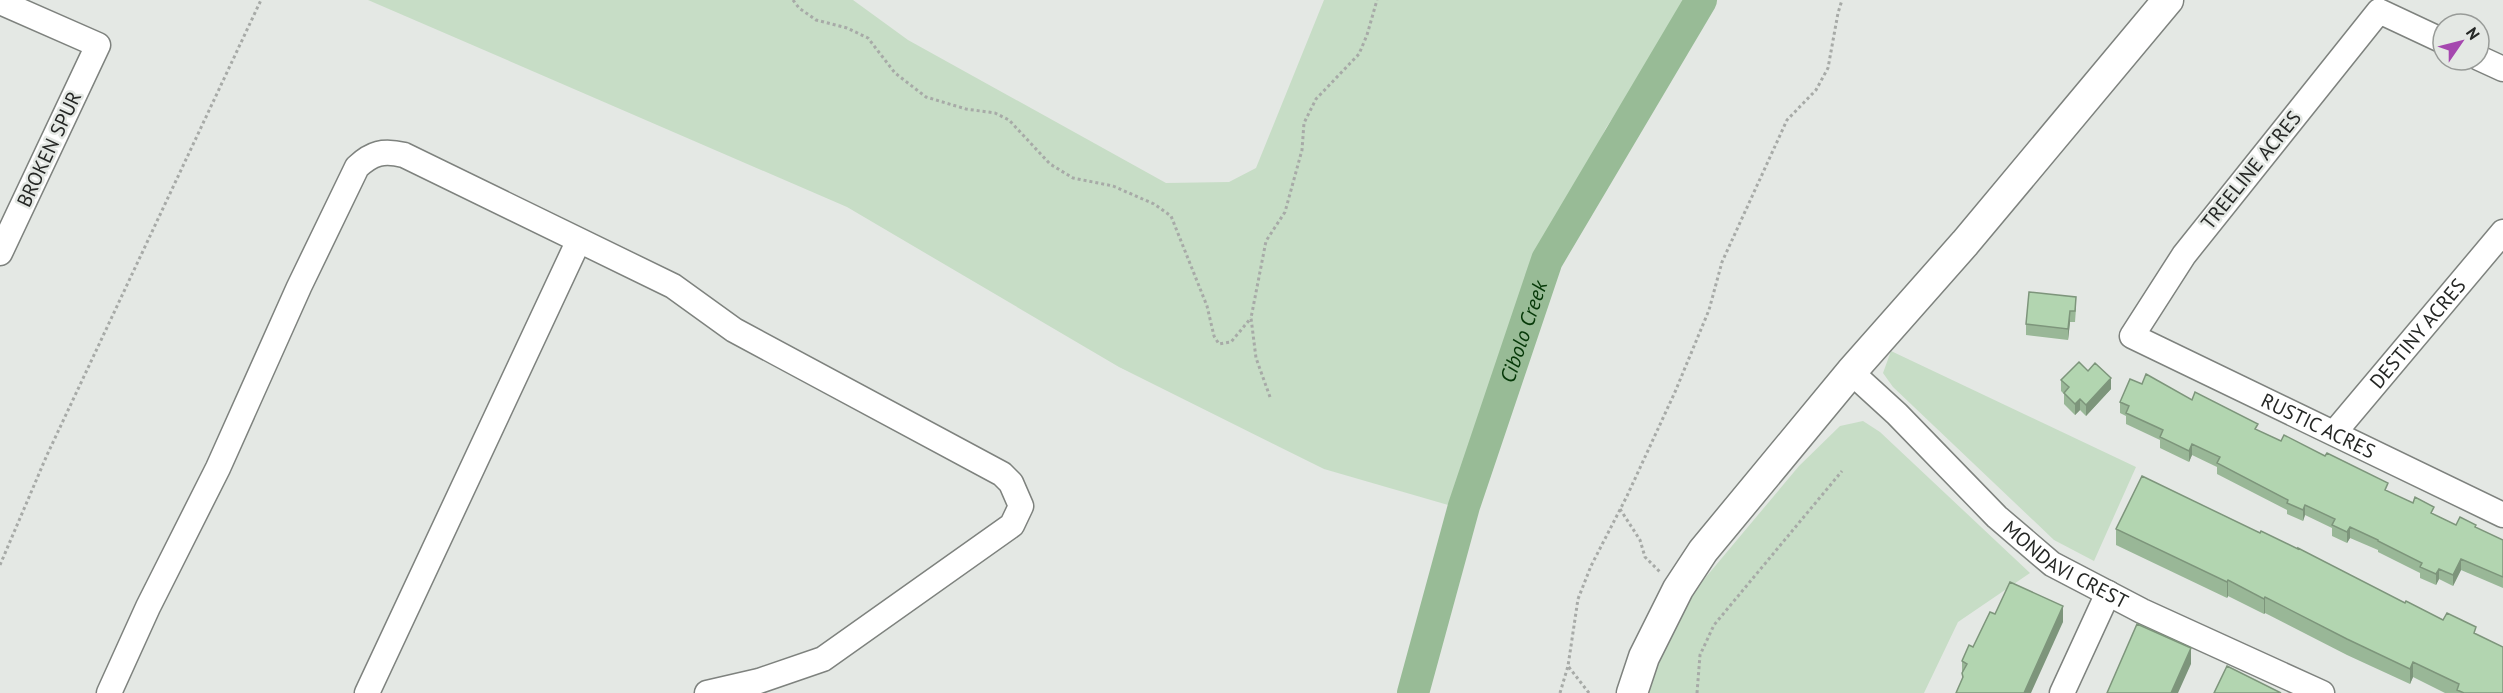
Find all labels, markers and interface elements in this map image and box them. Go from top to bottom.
north arrow [2431,12,2491,72]
text: N [2462,23,2484,43]
street label: BROKEN SPUR [11,87,87,211]
street label: TREELINE ACRES [2195,105,2307,235]
street label: DESTINY ACRES [2364,273,2471,394]
water label: Cibolo Creek [1493,275,1553,386]
street label: RUSTIC ACRES [2257,387,2380,464]
street label: MONDAVI CREST [1998,515,2133,614]

